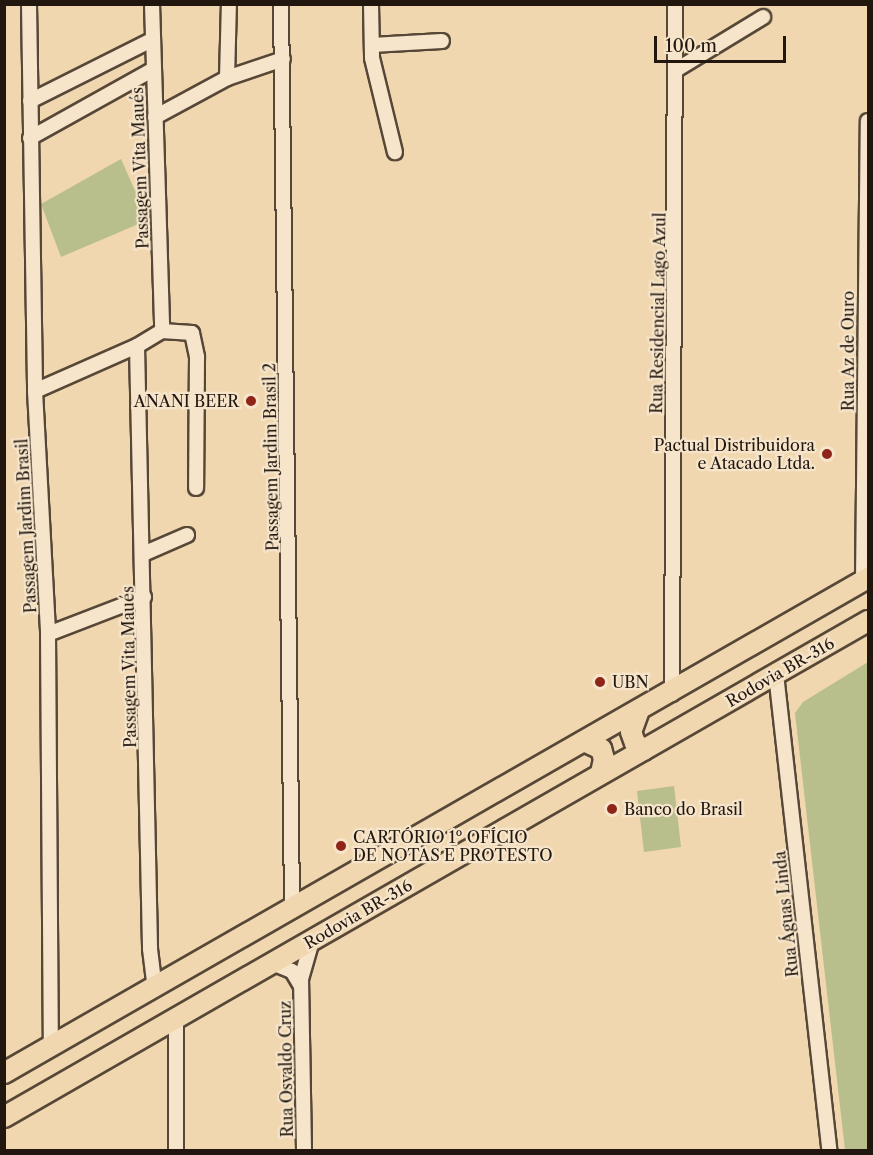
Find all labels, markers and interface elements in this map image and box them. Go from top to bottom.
scale bar [657,24,789,62]
text: 100 m [665,35,717,57]
street label: Passagem Vita Maués [128,86,152,250]
street label: Rua Residencial Lago Azul [647,212,669,414]
street label: Rua Az de Ouro [838,290,858,412]
street label: Passagem Jardim Brasil 2 [260,363,282,551]
place label: ANANI BEER [134,391,239,411]
marker: ANANI BEER [244,394,258,408]
place label: Pactual Distribuidora e Atacado Ltda. [654,435,815,473]
street label: Passagem Jardim Brasil [12,438,40,614]
marker: Pactual Distribuidora e Atacado Ltda. [820,447,834,461]
street label: Passagem Vita Maués [118,586,140,748]
street label: Rodovia BR-316 [722,633,838,711]
place label: UBN [612,672,649,692]
marker: UBN [593,675,607,689]
place label: Banco do Brasil [624,799,743,819]
marker: Banco do Brasil [605,802,619,816]
place label: CARTÓRIO 1º OFÍCIO DE NOTAS E PROTESTO [353,827,552,865]
marker: CARTÓRIO 1º OFÍCIO DE NOTAS E PROTESTO [334,839,348,853]
street label: Rua Águas Linda [770,850,802,978]
street label: Rodovia BR-316 [300,875,416,953]
street label: Rua Osvaldo Cruz [275,1000,297,1138]

